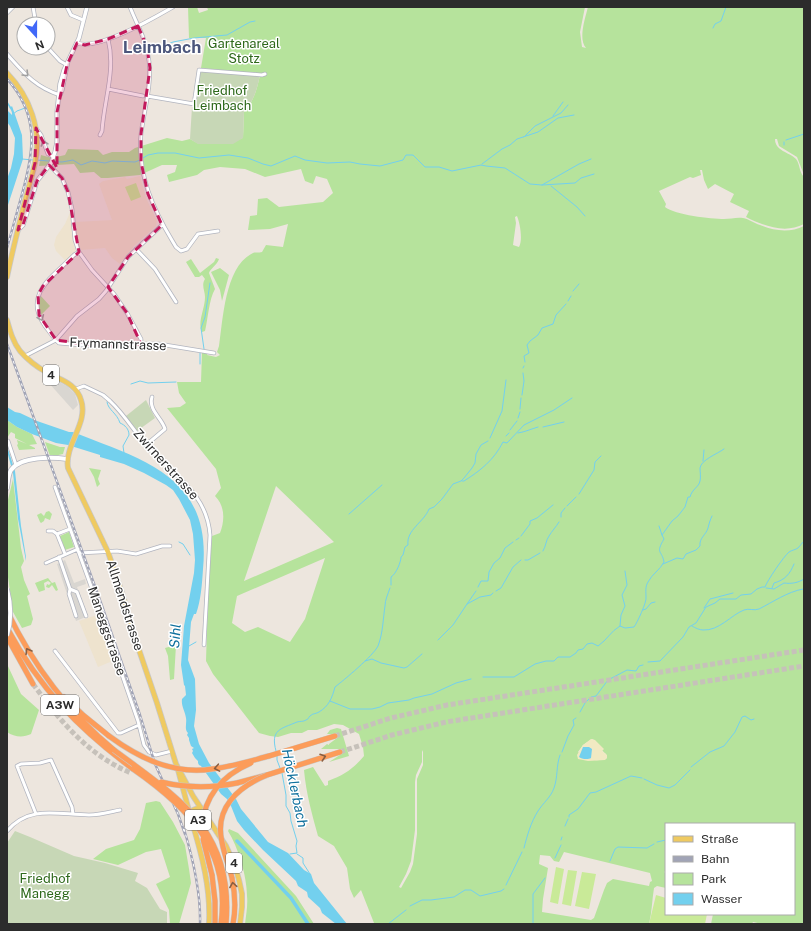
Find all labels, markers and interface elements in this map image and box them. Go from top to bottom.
north arrow [16,16,56,56]
park label: Gartenareal Stotz [208,36,280,66]
district label: Leimbach [123,37,201,57]
text: N [33,38,46,52]
one-way arrow [21,69,29,77]
park label: Friedhof Leimbach [193,83,251,113]
one-way arrow [40,140,49,147]
one-way arrow [36,314,44,321]
street label: Frymannstrasse [69,335,167,353]
road number: 4 [43,365,59,385]
street label: Zwirnerstrasse [130,425,202,503]
street label: Allmendstrasse [103,558,147,652]
street label: Maneggstrasse [85,584,129,678]
water label: Sihl [166,623,184,649]
one-way arrow [26,648,33,655]
road number: A3W [41,695,79,715]
water label: Höcklerbach [279,747,311,829]
one-way arrow [319,753,326,762]
one-way arrow [214,764,220,772]
road number: A3 [185,810,211,830]
legend [665,823,795,915]
text: Straße [701,832,739,846]
text: Bahn [701,852,730,866]
road number: 4 [226,853,242,873]
park label: Friedhof Manegg [20,871,70,901]
text: Park [701,872,727,886]
one-way arrow [229,882,238,888]
text: Wasser [701,892,742,906]

